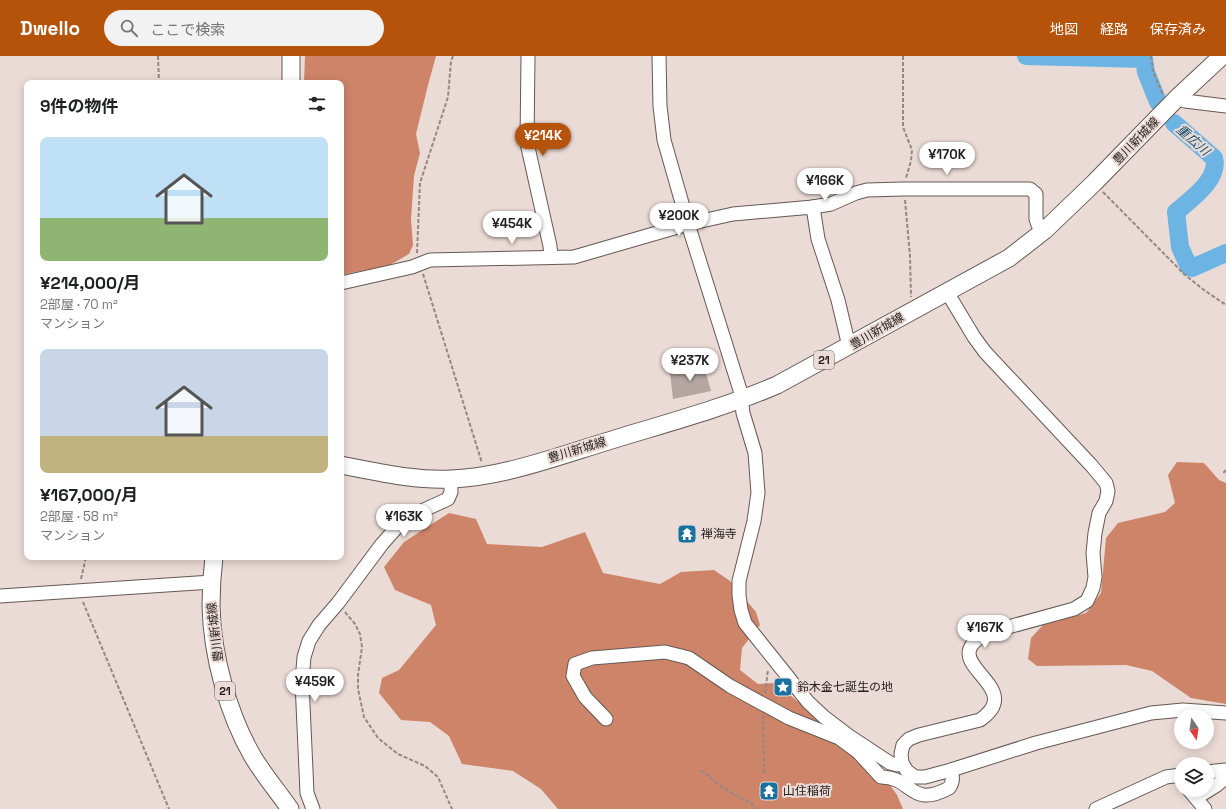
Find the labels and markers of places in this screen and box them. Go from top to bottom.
pin: ¥214K [515,123,571,157]
pin: ¥170K [919,142,975,176]
pin: ¥166K [797,168,853,202]
pin: ¥200K [651,203,707,237]
pin: ¥454K [484,211,540,245]
pin: ¥237K [662,348,718,382]
pin: ¥163K [376,504,432,538]
temple icon: 禅海寺 [676,523,698,545]
place label: 禅海寺 [701,526,737,542]
pin: ¥167K [957,615,1013,649]
pin: ¥459K [287,669,343,703]
place icon: 鈴木金七誕生の地 [772,676,794,698]
place label: 鈴木金七誕生の地 [797,679,893,695]
temple icon: 山住稲荷 [758,780,780,802]
place label: 山住稲荷 [783,783,831,799]

